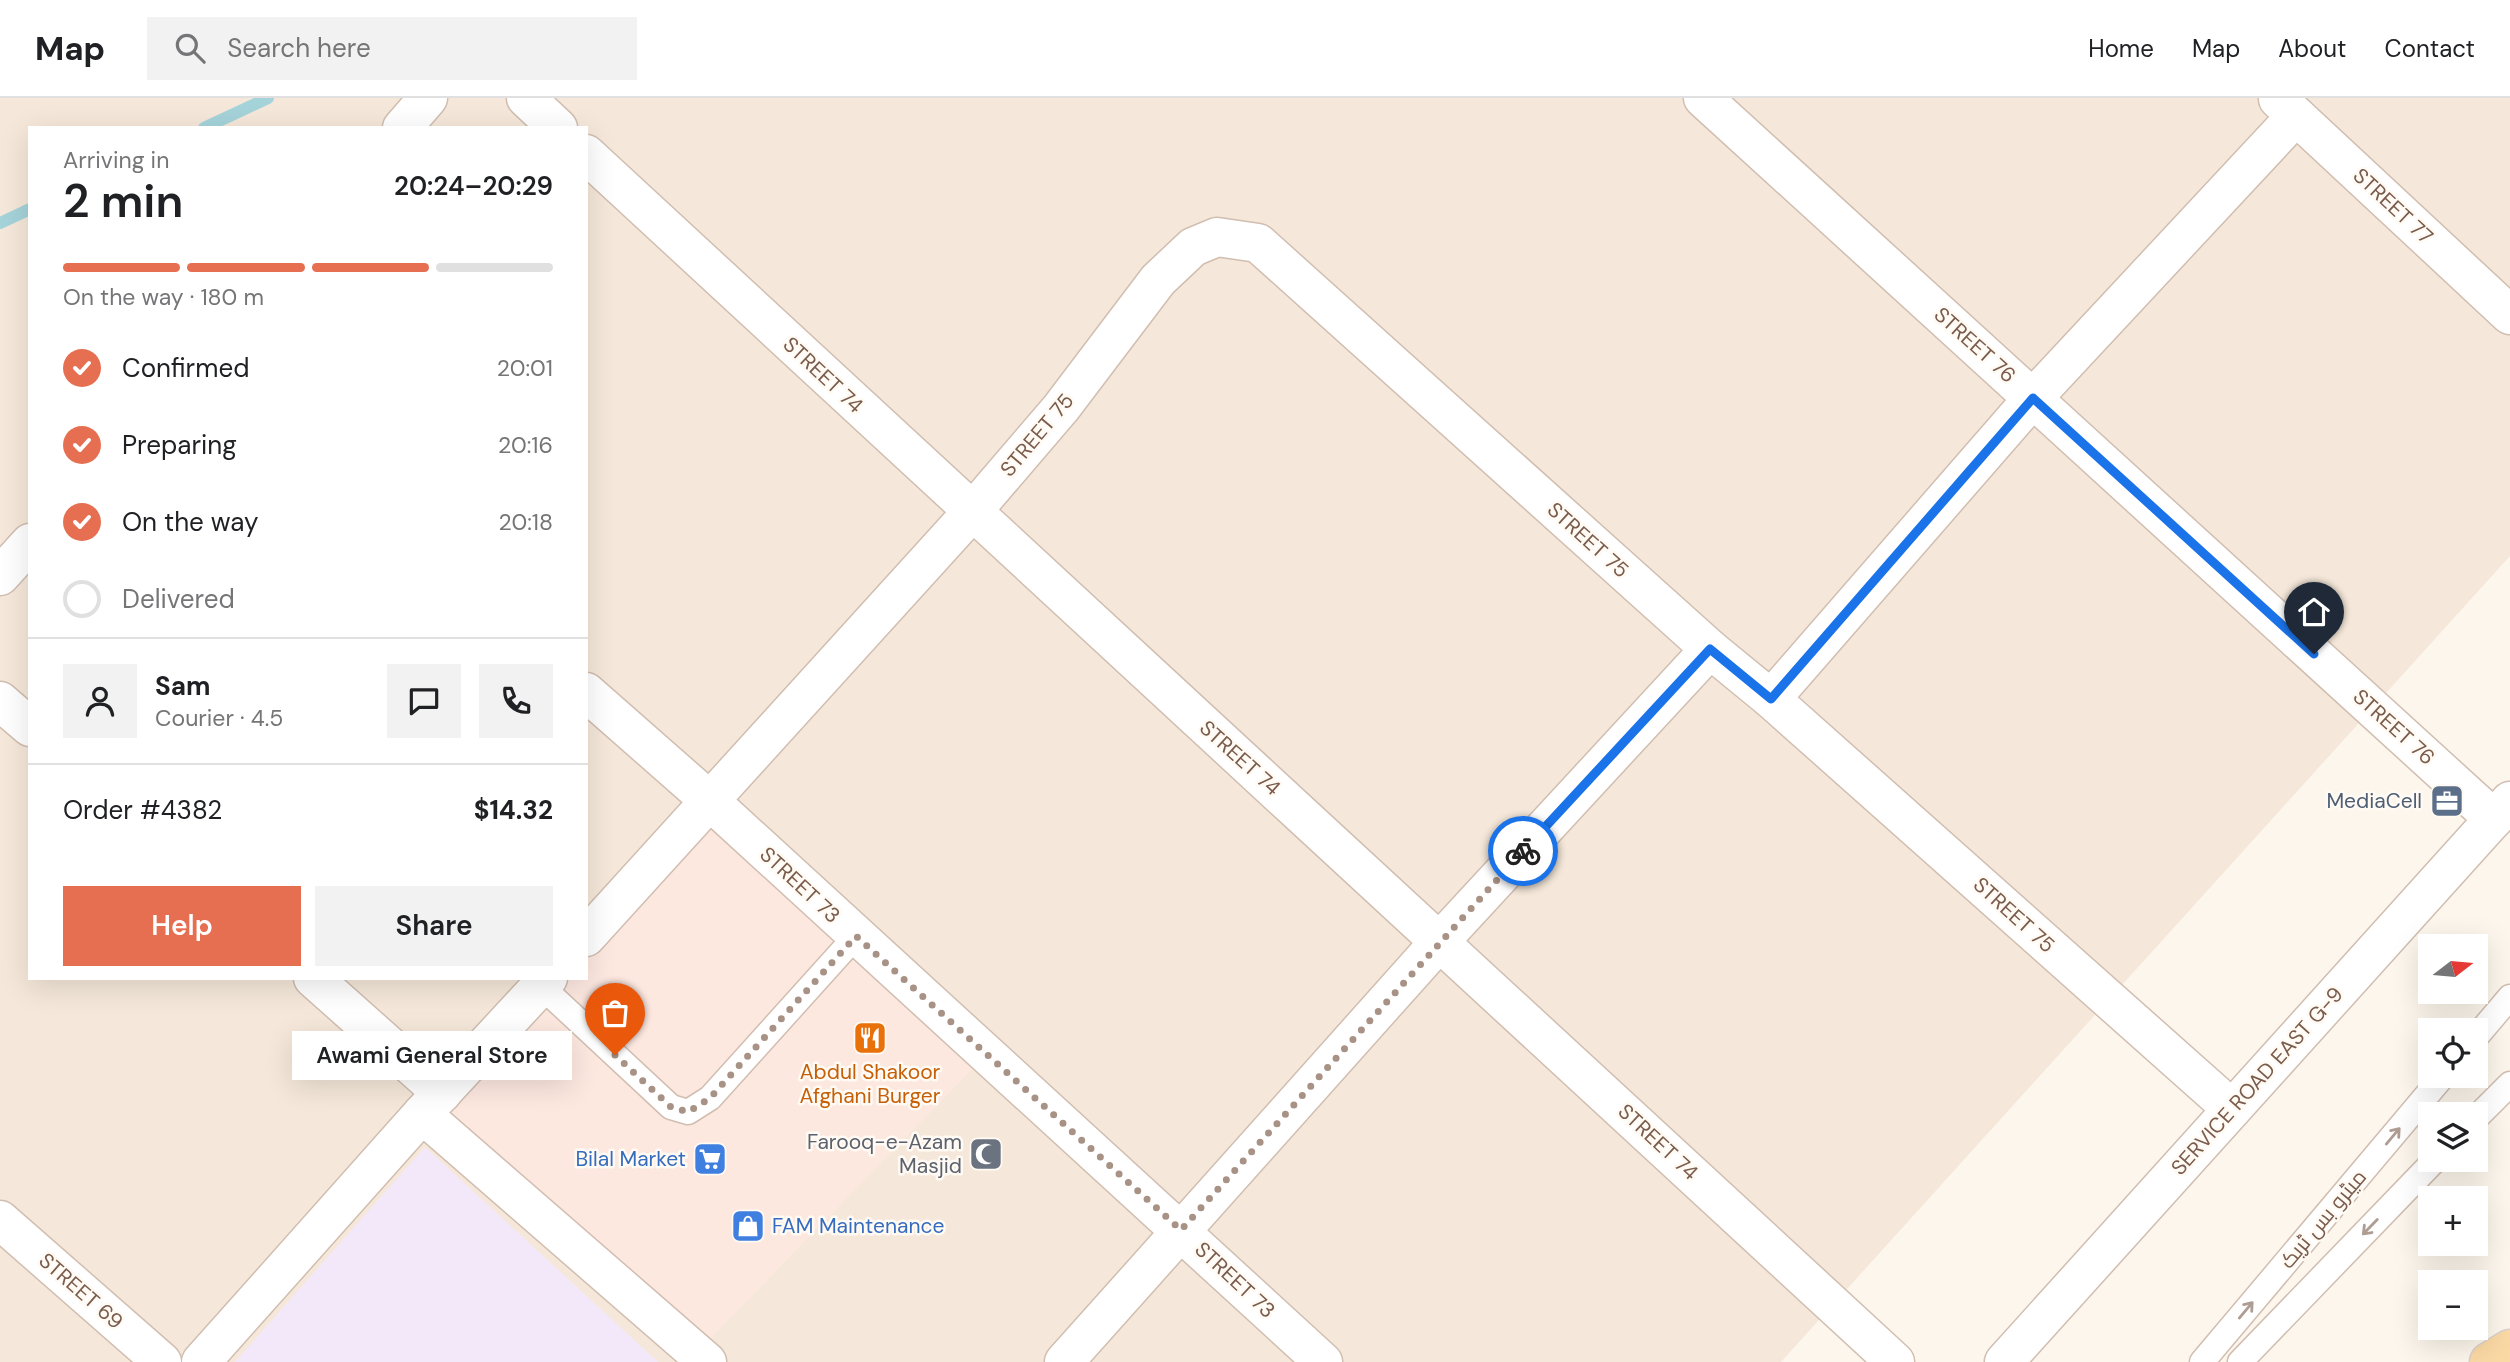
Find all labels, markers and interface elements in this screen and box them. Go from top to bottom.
search box [147,17,637,80]
text: Map [35,27,105,70]
icon: search [171,29,209,67]
text: Search here [227,31,371,65]
text: Home [2088,33,2154,64]
text: Map [2192,33,2240,64]
text: About [2278,33,2347,64]
text: Contact [2385,33,2475,64]
text: Arriving in [63,145,169,175]
street label: STREET 77 [2347,162,2439,250]
text: 20:24–20:29 [394,169,553,203]
text: 2 min [63,171,183,231]
text: On the way · 180 m [63,282,264,312]
street label: STREET 76 [1928,301,2022,389]
street label: STREET 74 [777,331,869,419]
icon: check [63,349,101,387]
text: Confirmed [122,351,249,385]
text: 20:01 [497,353,553,383]
street label: STREET 75 [994,387,1080,483]
icon: check [63,426,101,464]
text: Preparing [122,428,237,462]
text: 20:16 [498,430,553,460]
street label: STREET 75 [1541,496,1635,584]
icon: check [63,503,101,541]
text: On the way [122,505,258,539]
text: 20:18 [498,507,553,537]
text: Delivered [122,582,235,616]
pin [2284,582,2344,654]
icon: home [2295,593,2333,631]
button: person [63,664,137,738]
button: chat [387,664,461,738]
button: phone [479,664,553,738]
text: Sam [155,669,210,703]
street label: STREET 76 [2347,683,2441,771]
text: Courier · 4.5 [155,703,283,733]
street label: STREET 74 [1194,714,1287,802]
office icon: MediaCell [2428,782,2466,820]
place label: MediaCell [2326,787,2422,815]
text: Order #4382 [63,793,222,827]
text: $14.32 [474,793,553,827]
courier [1488,816,1558,886]
icon: bike [1504,832,1542,870]
street label: STREET 73 [754,841,846,929]
street label: STREET 75 [1967,871,2061,959]
button: Help [63,886,301,966]
button: Share [315,886,553,966]
north arrow [2418,934,2488,1004]
map controls [2418,934,2488,1340]
street label: SERVICE ROAD EAST G-9 [2165,981,2349,1181]
pin [585,983,645,1055]
icon: bag [596,994,634,1032]
button: locate [2418,1018,2488,1088]
restaurant icon: Abdul Shakoor Afghani Burger [851,1019,889,1057]
callout: Awami General Store [293,1030,573,1080]
text: Awami General Store [316,1040,548,1070]
place label: Abdul Shakoor Afghani Burger [800,1058,941,1110]
street label: STREET 74 [1612,1098,1704,1186]
button: layers [2418,1102,2488,1172]
place label: Farooq-e-Azam Masjid [807,1128,962,1180]
one-way arrow [2385,1128,2401,1146]
mosque icon: Farooq-e-Azam Masjid [967,1135,1005,1173]
supermarket icon: Bilal Market [691,1140,729,1178]
place label: Bilal Market [575,1145,686,1173]
street label: میٹرو بس ٹریک [2273,1164,2373,1274]
button: + [2418,1186,2488,1256]
shop icon: FAM Maintenance [729,1207,767,1245]
place label: FAM Maintenance [772,1212,945,1240]
one-way arrow [2361,1218,2378,1235]
street label: STREET 73 [1189,1236,1281,1324]
street label: STREET 69 [33,1247,129,1335]
button: − [2418,1270,2488,1340]
one-way arrow [2238,1301,2254,1319]

